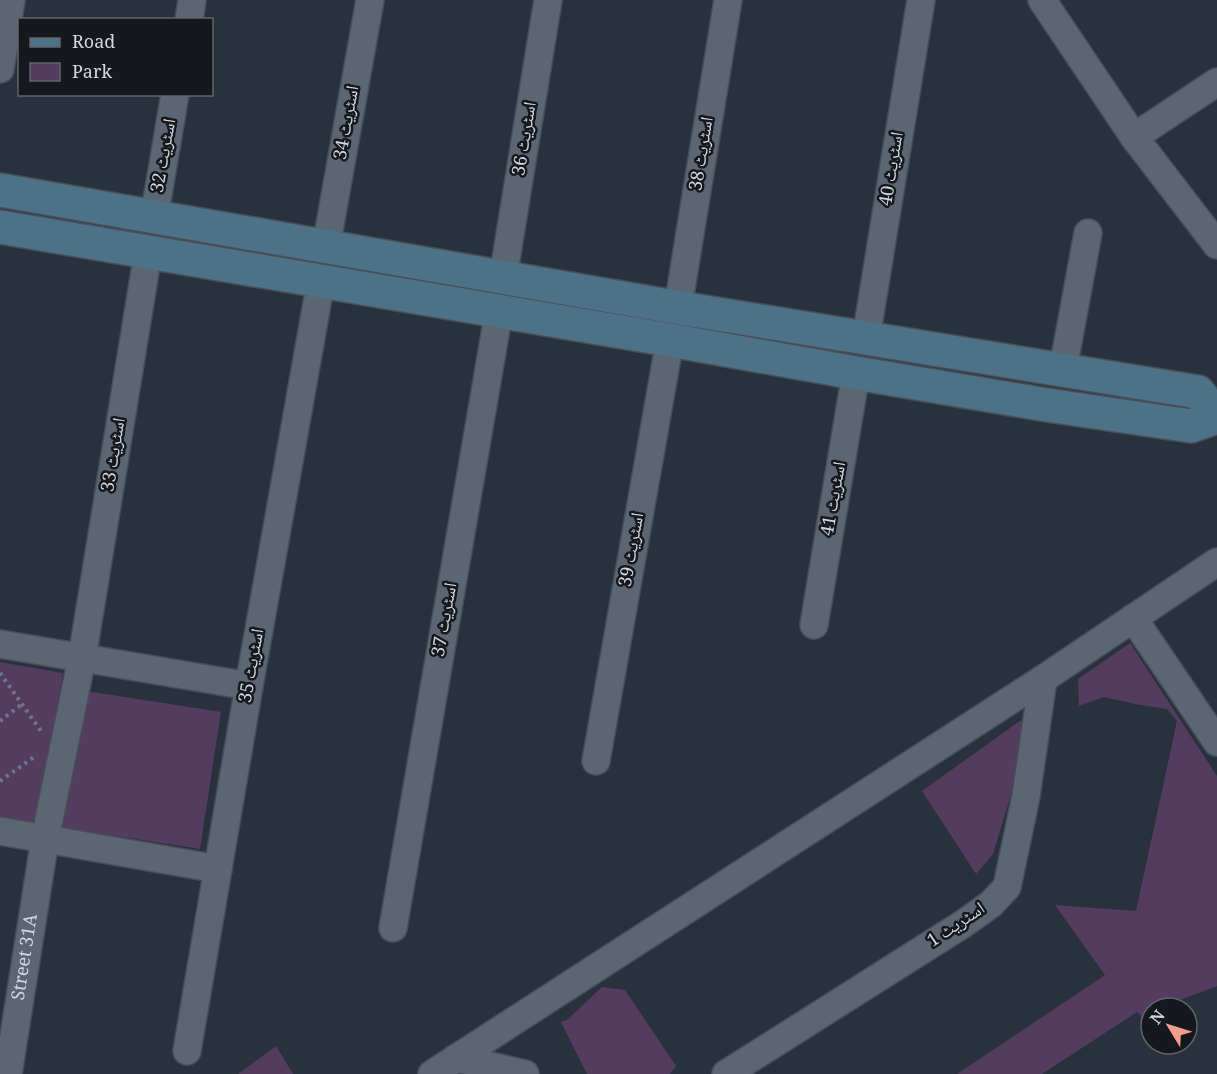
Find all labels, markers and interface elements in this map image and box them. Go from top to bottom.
legend [18,18,213,96]
text: Road [72,29,115,59]
text: Park [72,59,112,89]
street label: اسٹریٹ 34 [327,84,369,162]
street label: اسٹریٹ 36 [505,100,547,178]
street label: اسٹریٹ 38 [682,115,724,193]
street label: اسٹریٹ 32 [144,117,186,195]
street label: اسٹریٹ 40 [872,130,914,208]
street label: اسٹریٹ 33 [94,416,136,494]
street label: اسٹریٹ 41 [814,460,856,538]
street label: اسٹریٹ 39 [612,511,654,589]
street label: اسٹریٹ 37 [425,581,467,659]
street label: اسٹریٹ 35 [232,627,274,705]
street label: اسٹریٹ 1 [922,895,992,957]
street label: Street 31A [5,912,48,1003]
north arrow [1139,996,1199,1056]
text: N [1145,1005,1174,1032]

